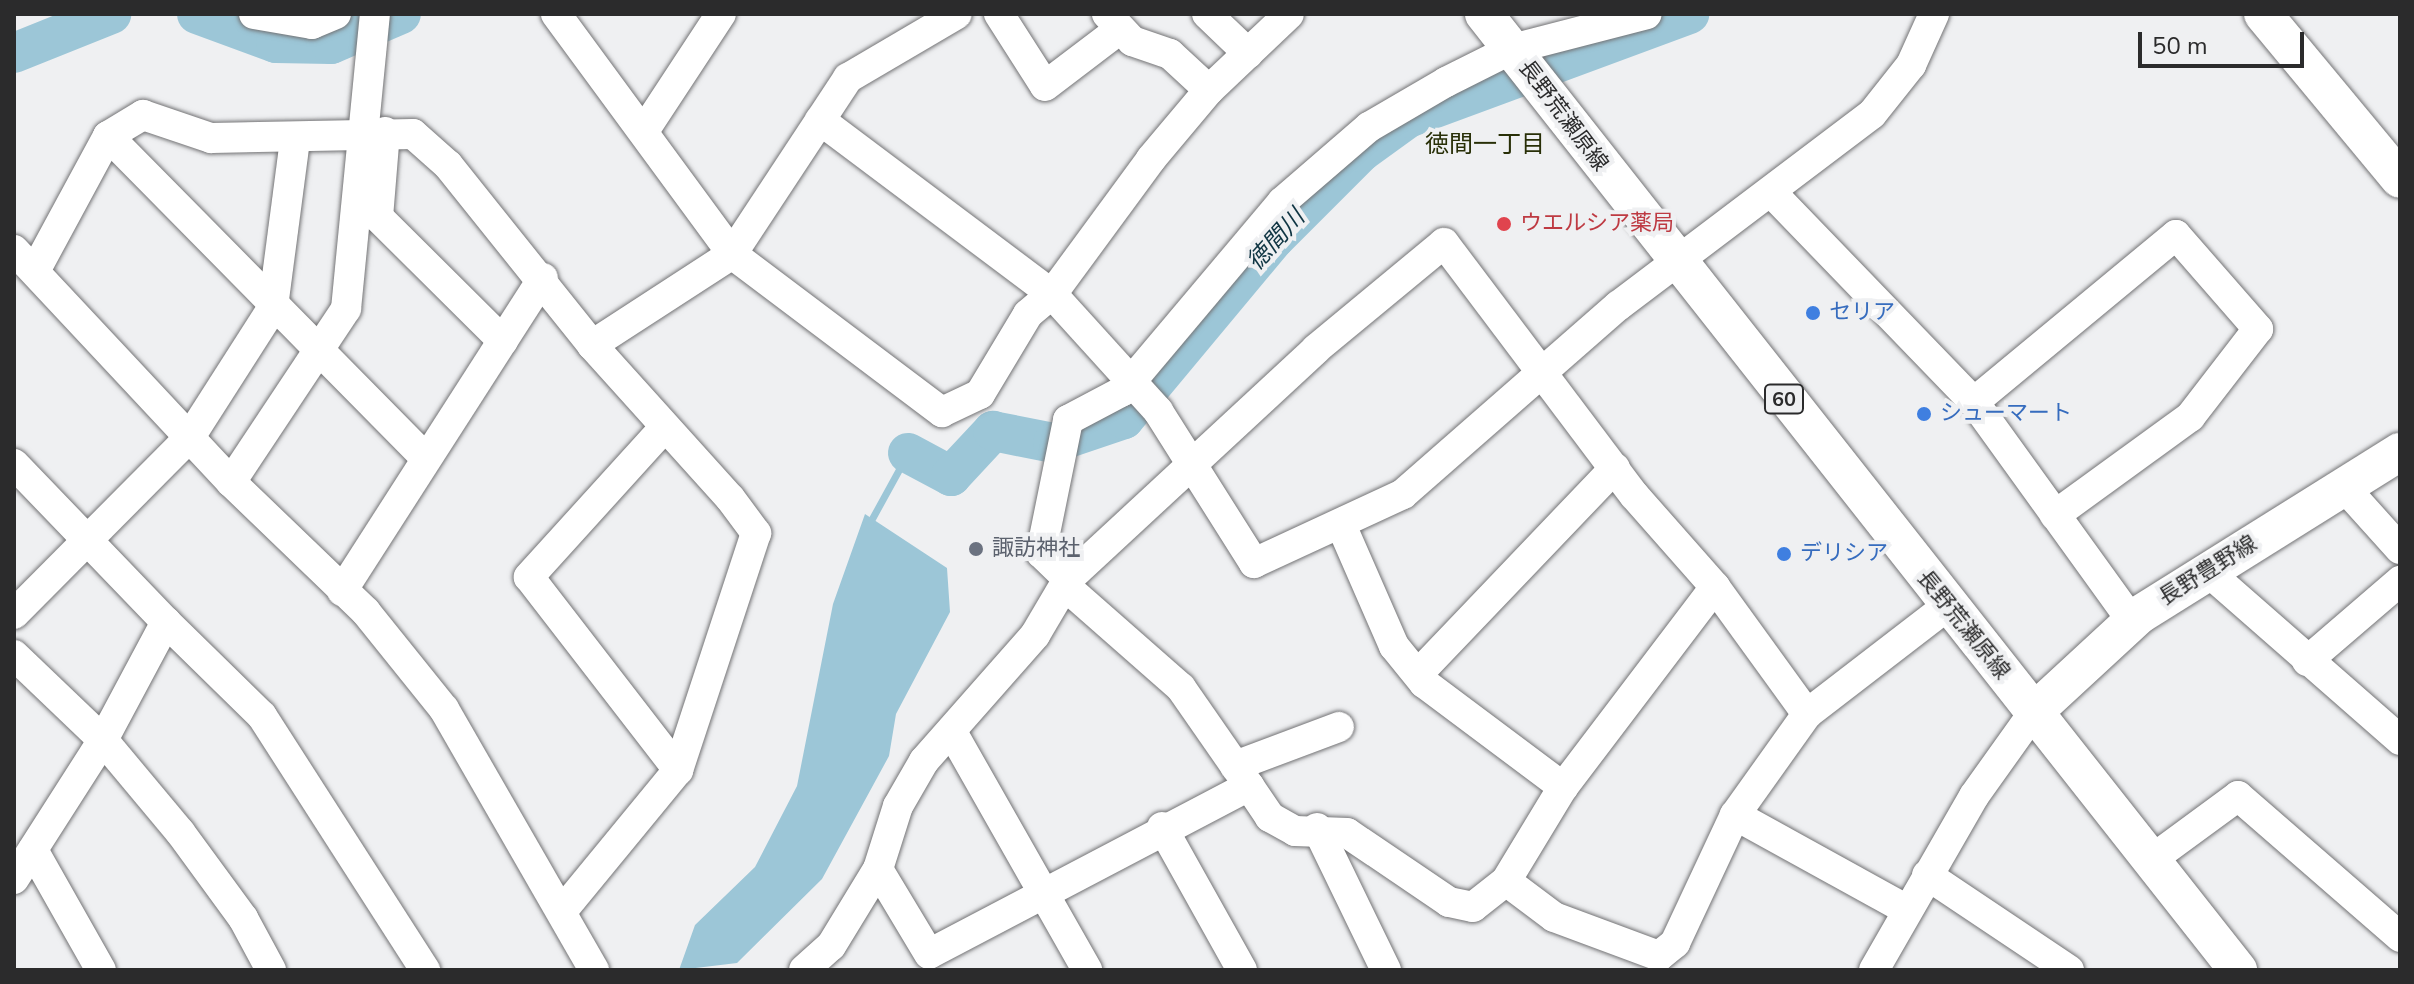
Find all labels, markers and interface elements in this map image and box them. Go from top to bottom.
scale bar [2142,16,2308,66]
text: 50 m [2152,30,2208,62]
street label: 長野荒瀬原線 [1513,55,1613,177]
district label: 徳間一丁目 [1425,131,1545,159]
water label: 徳間川 [1241,204,1311,276]
place label: ウエルシア薬局 [1520,211,1674,237]
marker: ウエルシア薬局 [1495,215,1513,233]
place label: セリア [1829,300,1895,326]
marker: セリア [1804,304,1822,322]
road number: 60 [1764,383,1804,415]
place label: シューマート [1940,401,2072,427]
marker: シューマート [1915,405,1933,423]
street label: 長野豊野線 [2154,531,2262,611]
place label: 諏訪神社 [992,536,1080,562]
marker: 諏訪神社 [967,540,985,558]
place label: デリシア [1800,541,1888,567]
marker: デリシア [1775,545,1793,563]
street label: 長野荒瀬原線 [1911,565,2015,685]

